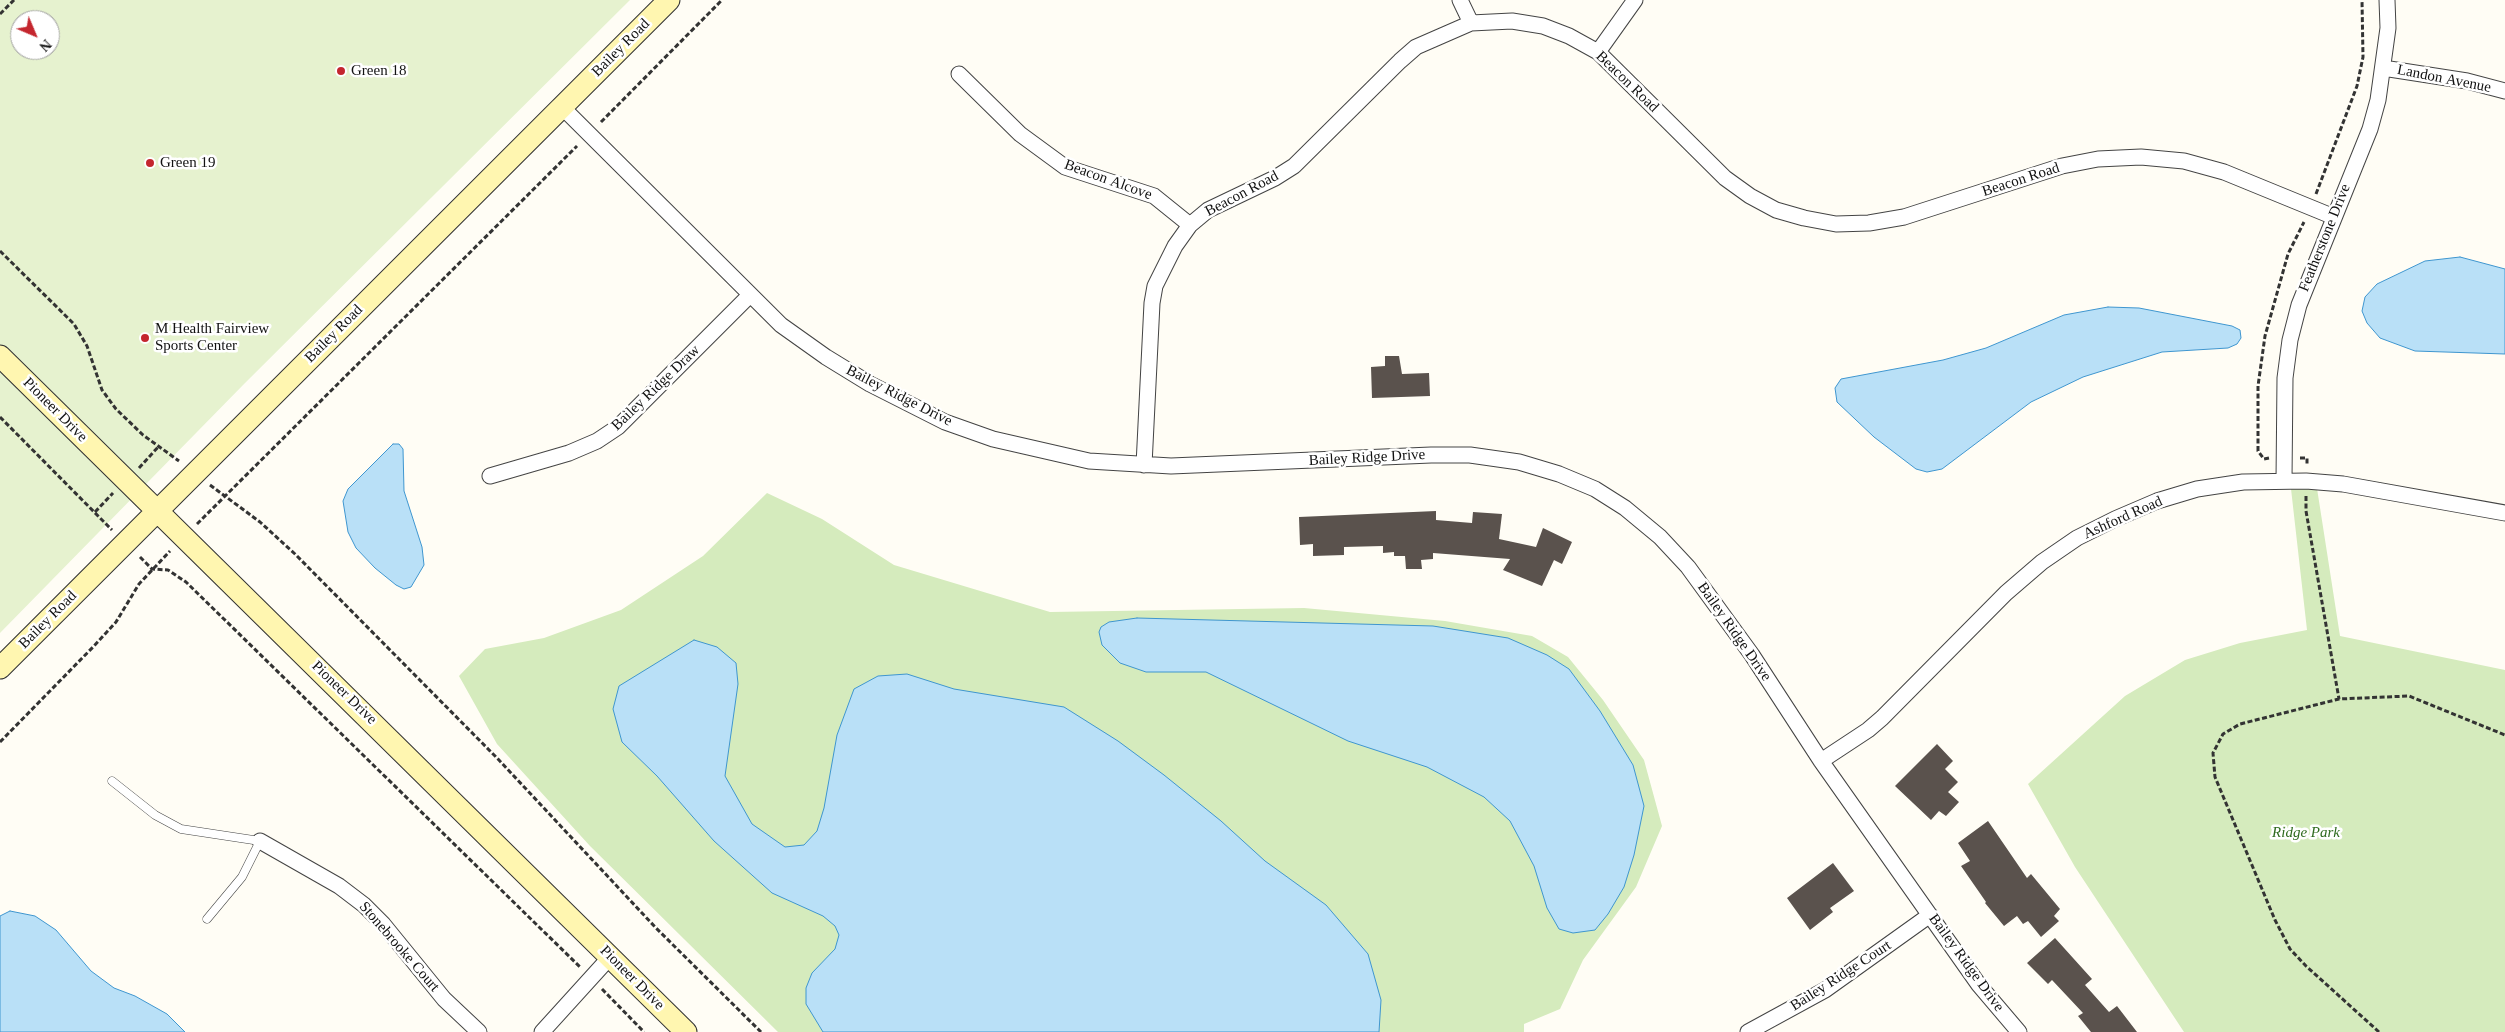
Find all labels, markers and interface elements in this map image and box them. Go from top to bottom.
north arrow [10,10,60,60]
street label: Bailey Road [588,15,654,81]
text: N [36,36,54,54]
street label: Beacon Road [1592,48,1662,116]
street label: Landon Avenue [2396,61,2492,97]
place label: Green 18 [351,62,406,80]
marker: Green 18 [335,65,347,77]
place label: Green 19 [160,154,215,172]
street label: Beacon Alcove [1062,156,1154,204]
marker: Green 19 [144,157,156,169]
street label: Beacon Road [1980,159,2062,201]
street label: Beacon Road [1202,167,1282,221]
street label: Featherstone Drive [2295,182,2355,294]
street label: Bailey Road [301,301,367,367]
place label: M Health Fairview Sports Center [155,320,269,355]
marker: M Health Fairview Sports Center [139,332,151,344]
street label: Bailey Ridge Draw [608,341,704,435]
street label: Bailey Ridge Drive [843,362,955,430]
street label: Pioneer Drive [19,374,91,446]
street label: Bailey Ridge Drive [1308,446,1426,470]
street label: Ashford Road [2081,493,2165,543]
street label: Bailey Ridge Drive [1693,579,1775,685]
street label: Bailey Road [15,587,81,653]
street label: Pioneer Drive [308,657,380,729]
park label: Ridge Park [2272,824,2340,842]
street label: Stonebrooke Court [355,898,443,996]
street label: Bailey Ridge Drive [1924,911,2008,1015]
street label: Bailey Ridge Court [1787,937,1895,1015]
street label: Pioneer Drive [596,942,668,1014]

